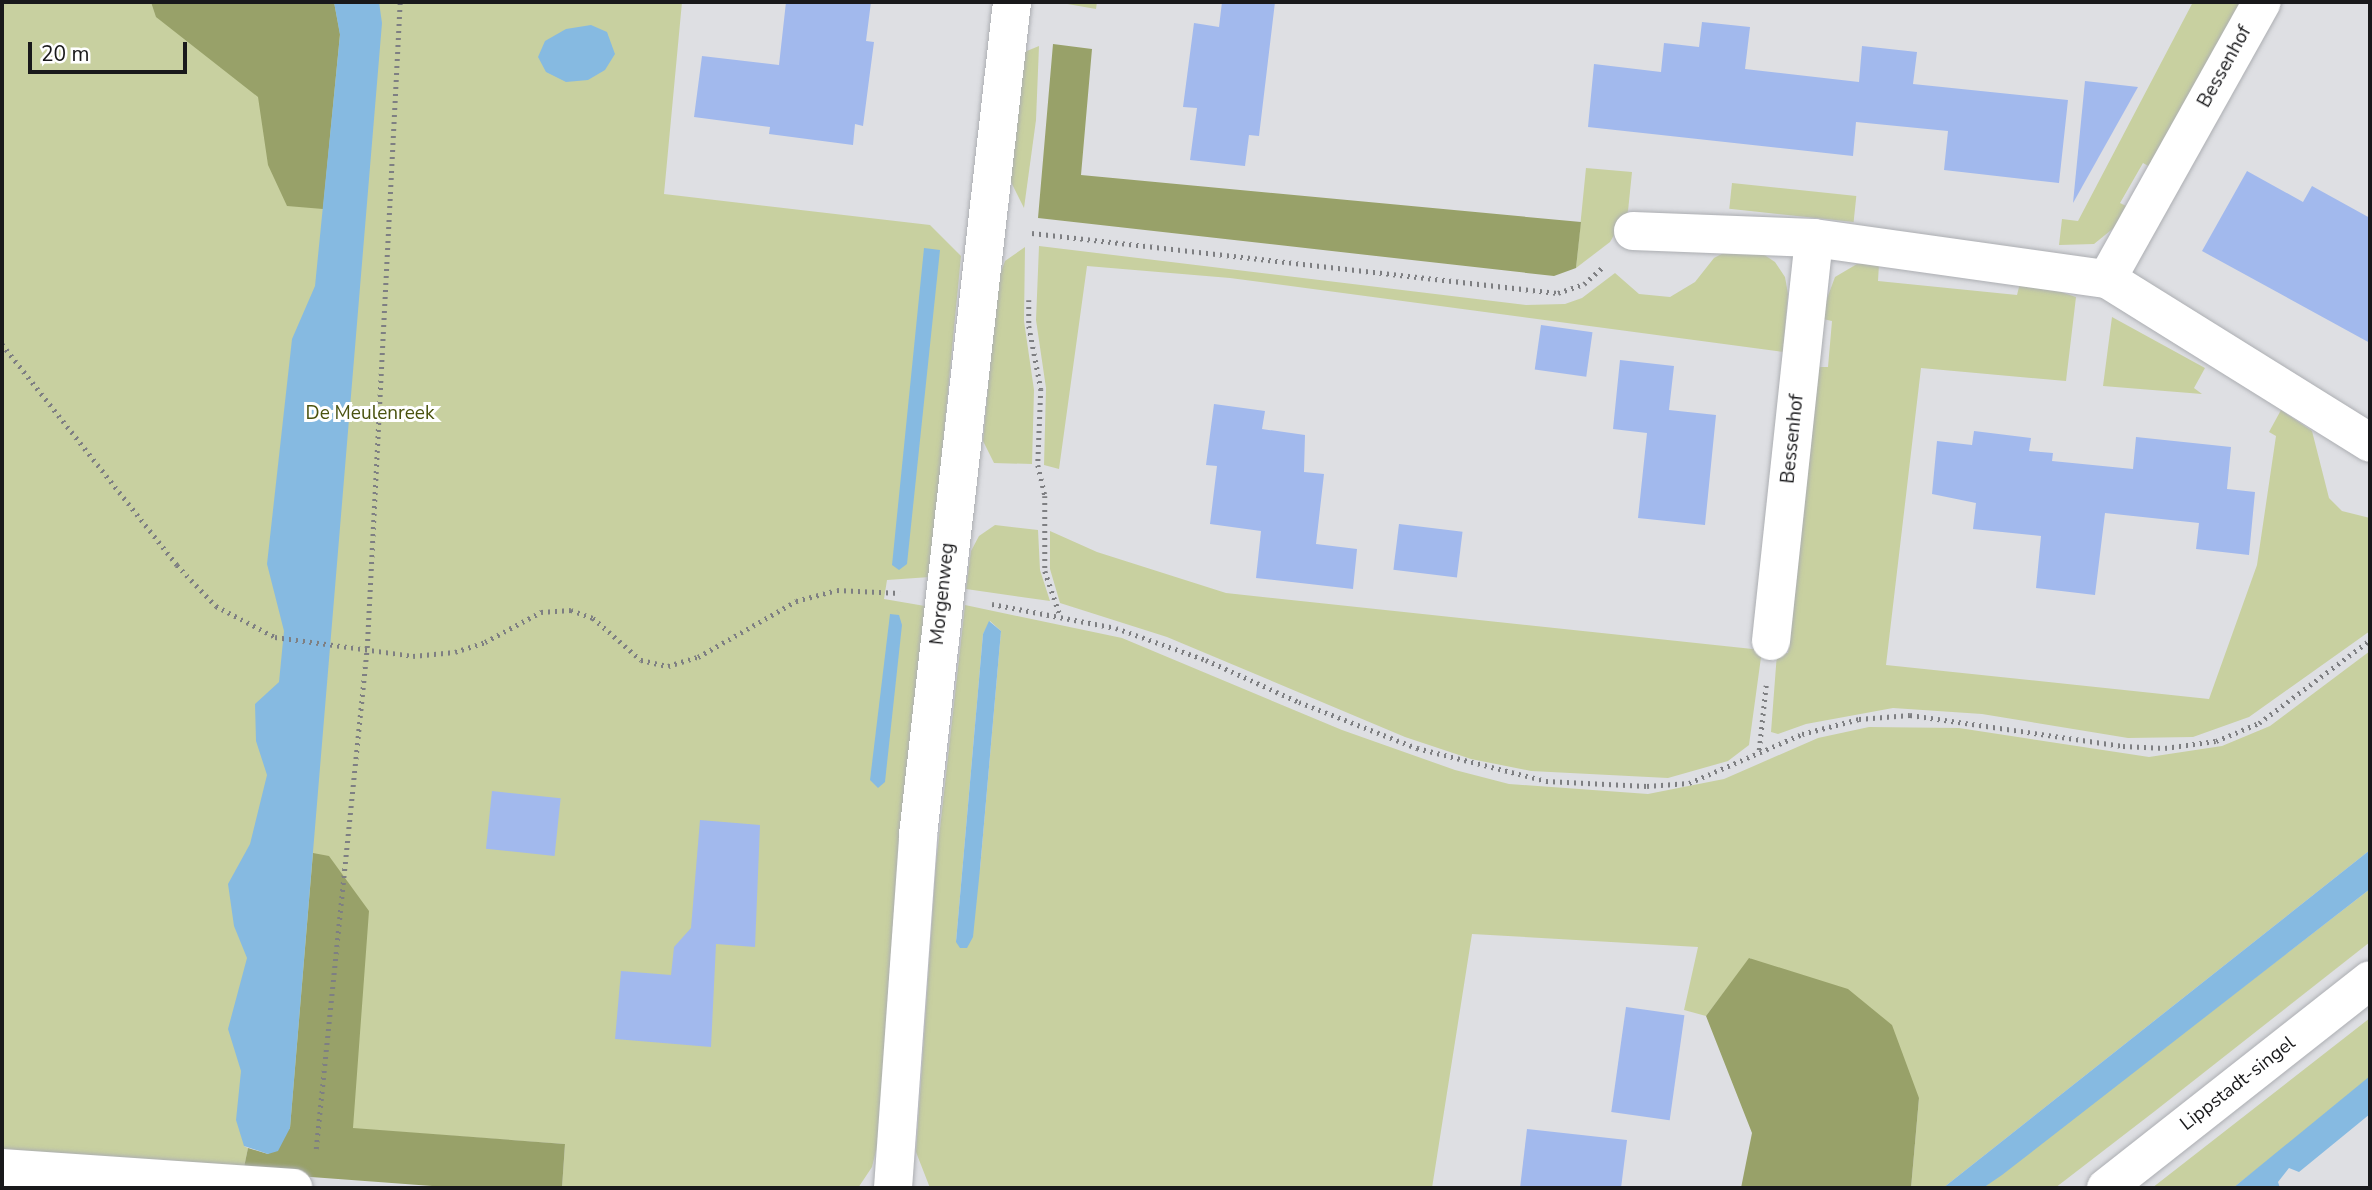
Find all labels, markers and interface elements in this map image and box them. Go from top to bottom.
street label: Bessenhof [2193,22,2257,112]
scale bar [32,28,191,72]
text: 20 m [41,40,90,68]
street label: Bessenhof [1777,393,1809,485]
park label: De Meulenreek [306,403,434,425]
street label: Morgenweg [926,542,960,646]
street label: Lippstadt-singel [2176,1032,2300,1136]

